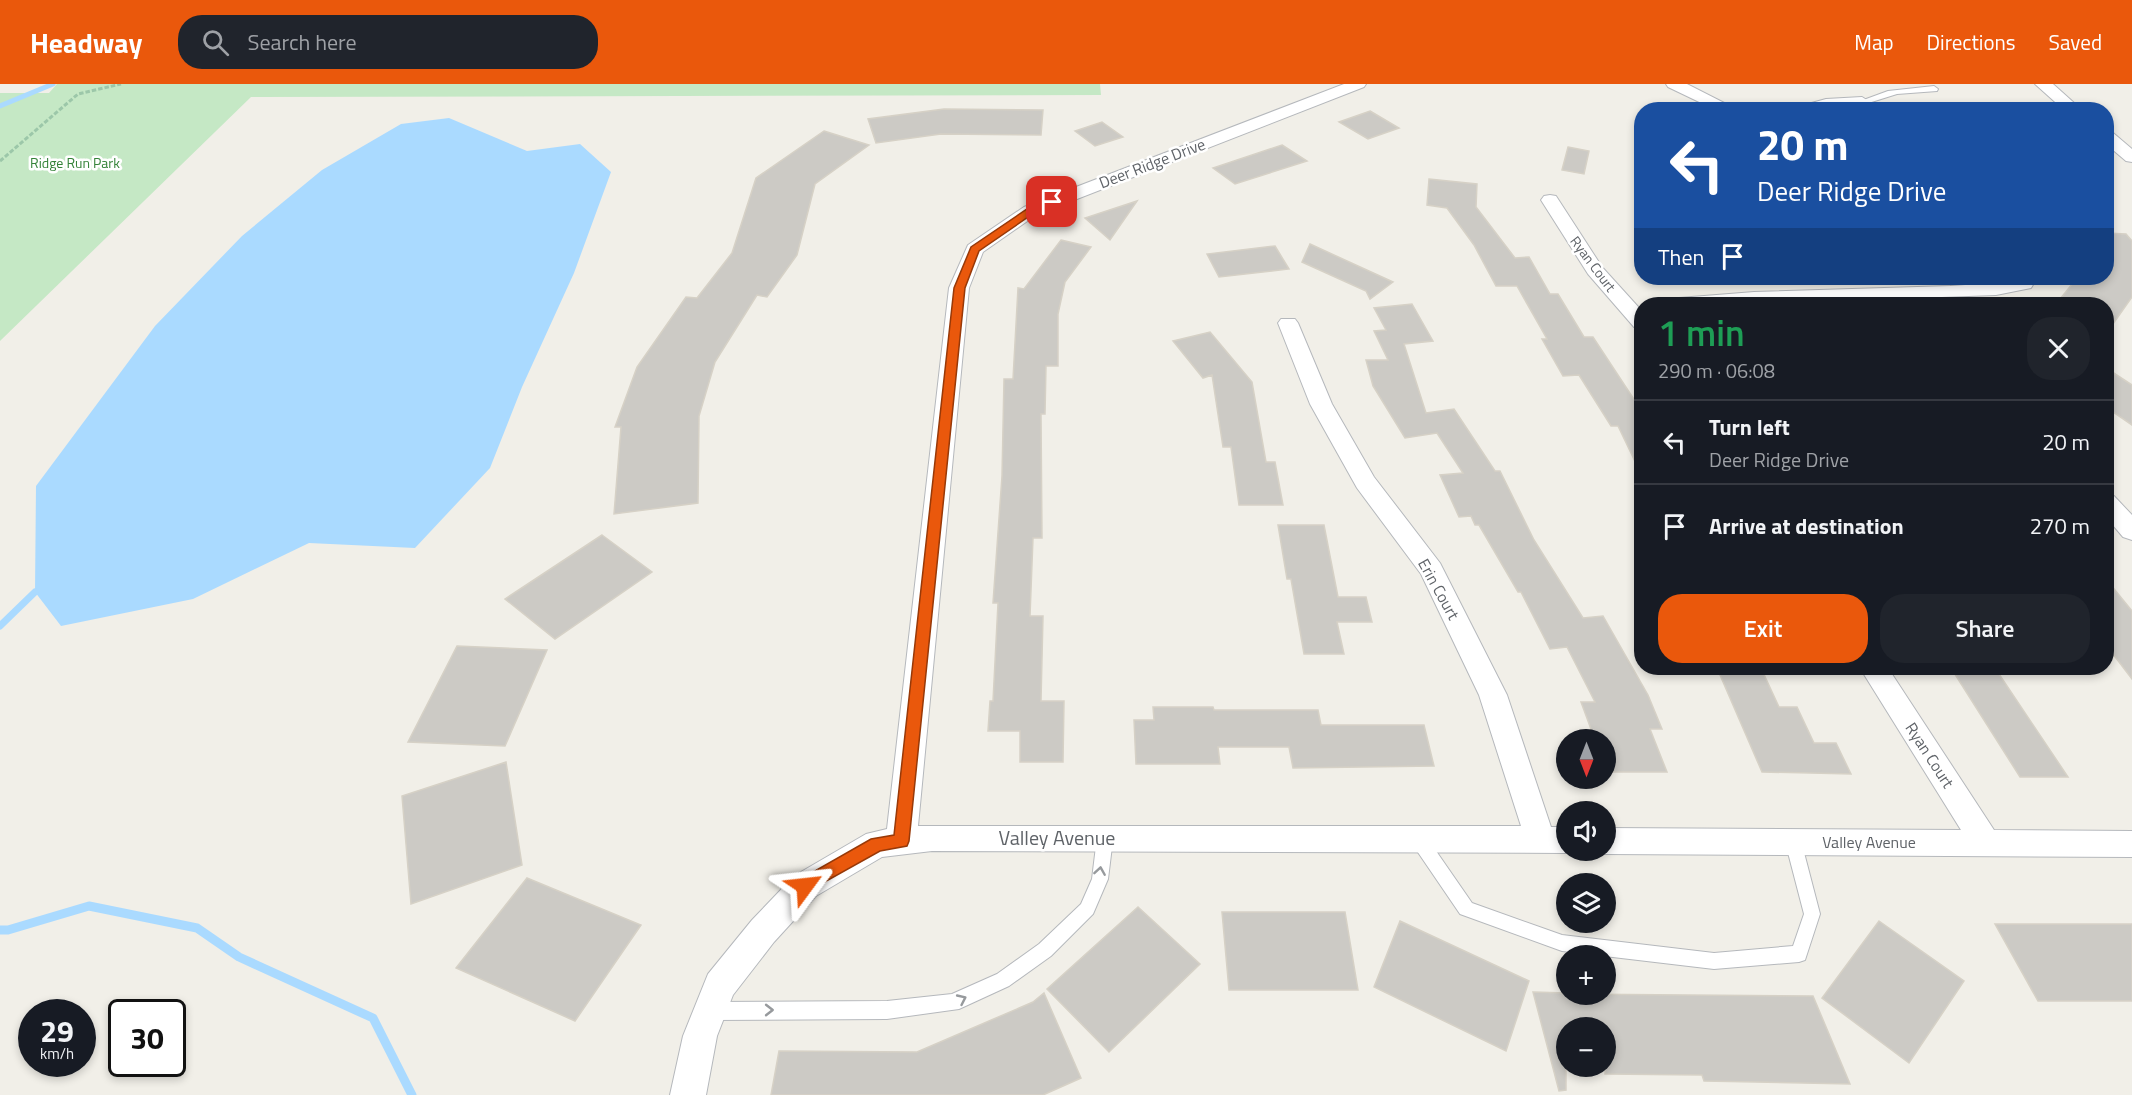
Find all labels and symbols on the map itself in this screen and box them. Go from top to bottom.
street label: Deer Ridge Drive [1095,132,1209,194]
park label: Ridge Run Park [30,152,120,173]
pin [1026,176,1077,227]
street label: Ryan Court [1565,231,1621,296]
street label: Erin Court [1412,554,1466,624]
street label: Ryan Court [1900,717,1960,793]
north arrow [1556,729,1616,789]
street label: Valley Avenue [999,822,1115,853]
street label: Valley Avenue [1822,830,1916,854]
position arrow [773,854,837,918]
one-way arrow [1094,867,1106,876]
one-way arrow [956,994,967,1006]
speed limit sign: 30 [108,999,186,1077]
one-way arrow [764,1004,773,1016]

